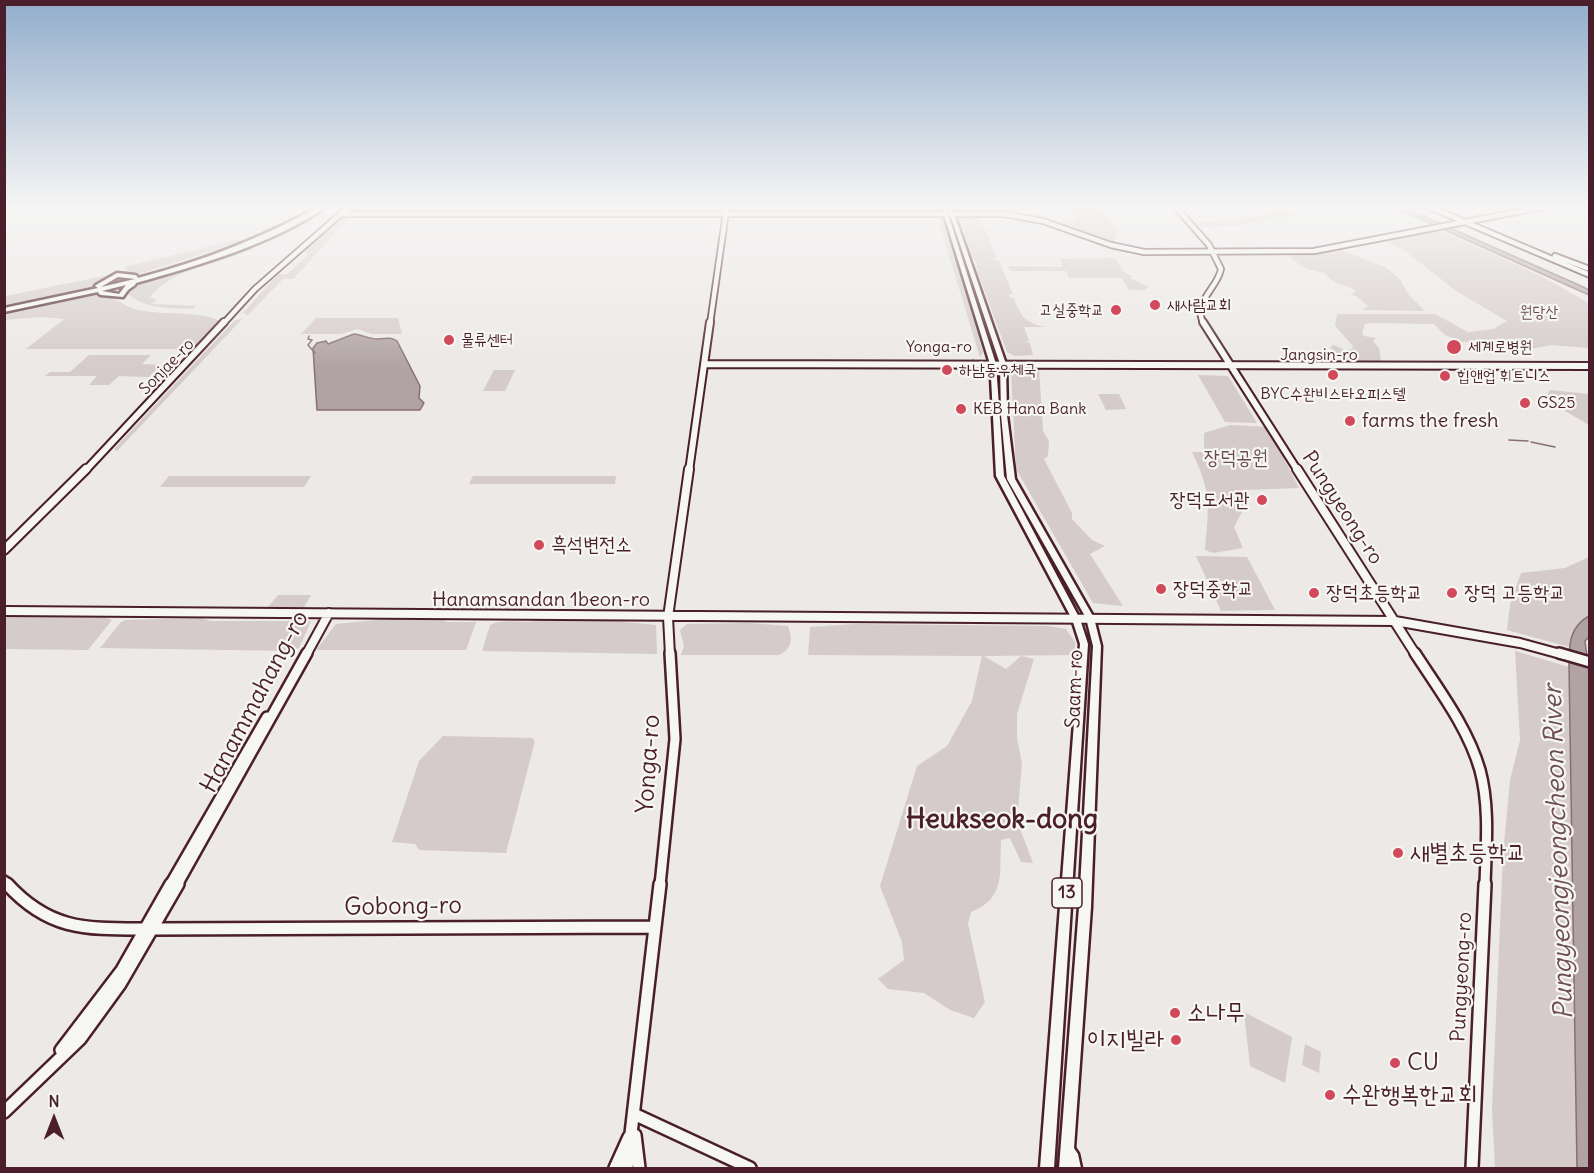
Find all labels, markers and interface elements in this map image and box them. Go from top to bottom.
place label: 새사람교회 [1167,295,1231,315]
marker: 새사람교회 [1148,298,1162,312]
place label: 고실중학교 [1040,300,1104,320]
park label: 원당산 [1520,302,1558,322]
marker: 고실중학교 [1109,303,1123,317]
place label: 물류센터 [461,330,512,350]
marker: 물류센터 [442,333,456,347]
street label: Sonjae-ro [136,335,198,399]
street label: Yonga-ro [906,337,972,357]
place label: 세계로병원 [1468,337,1532,357]
marker: 세계로병원 [1445,338,1463,356]
street label: Jangsin-ro [1280,345,1358,365]
place label: 하남동우체국 [959,360,1036,380]
marker: 하남동우체국 [940,363,954,377]
place label: 힙앤업 휘트니스 [1457,366,1551,386]
marker: BYC수완비스타오피스텔 [1326,368,1340,382]
marker: 힙앤업 휘트니스 [1438,369,1452,383]
place label: BYC수완비스타오피스텔 [1260,384,1406,404]
place label: GS25 [1537,393,1575,413]
marker: GS25 [1518,396,1532,410]
place label: KEB Hana Bank [973,399,1086,419]
marker: KEB Hana Bank [954,402,968,416]
place label: farms the fresh [1362,409,1499,433]
marker: farms the fresh [1343,414,1357,428]
park label: 장덕공원 [1204,446,1268,470]
street label: Pungyeong-ro [1297,447,1387,569]
place label: 장덕도서관 [1170,488,1250,512]
marker: 장덕도서관 [1255,493,1269,507]
place label: 흑석변전소 [551,533,631,557]
marker: 흑석변전소 [532,538,546,552]
place label: 장덕중학교 [1173,577,1253,601]
place label: 장덕초등학교 [1326,581,1423,605]
place label: 장덕 고등학교 [1464,581,1565,605]
marker: 장덕중학교 [1154,582,1168,596]
marker: 장덕초등학교 [1307,586,1321,600]
marker: 장덕 고등학교 [1445,586,1459,600]
street label: Hanamsandan 1beon-ro [432,588,650,612]
street label: Hanammahang-ro [195,606,315,798]
street label: Saam-ro [1062,649,1088,729]
water label: Pungyeongjeongcheon River [1538,684,1580,1020]
street label: Yonga-ro [631,714,667,814]
district label: Heukseok-dong [906,804,1098,836]
place label: 새별초등학교 [1410,839,1526,867]
marker: 새별초등학교 [1391,846,1405,860]
road number: 13 [1052,878,1082,908]
street label: Gobong-ro [344,892,462,922]
street label: Pungyeong-ro [1447,911,1477,1043]
place label: 소나무 [1187,999,1245,1027]
marker: 소나무 [1168,1006,1182,1020]
place label: 이지빌라 [1087,1026,1164,1054]
marker: 이지빌라 [1169,1033,1183,1047]
place label: CU [1407,1049,1439,1077]
marker: CU [1388,1056,1402,1070]
place label: 수완행복한교회 [1342,1081,1477,1109]
marker: 수완행복한교회 [1323,1088,1337,1102]
north arrow [24,1089,84,1149]
text: N [48,1091,60,1111]

